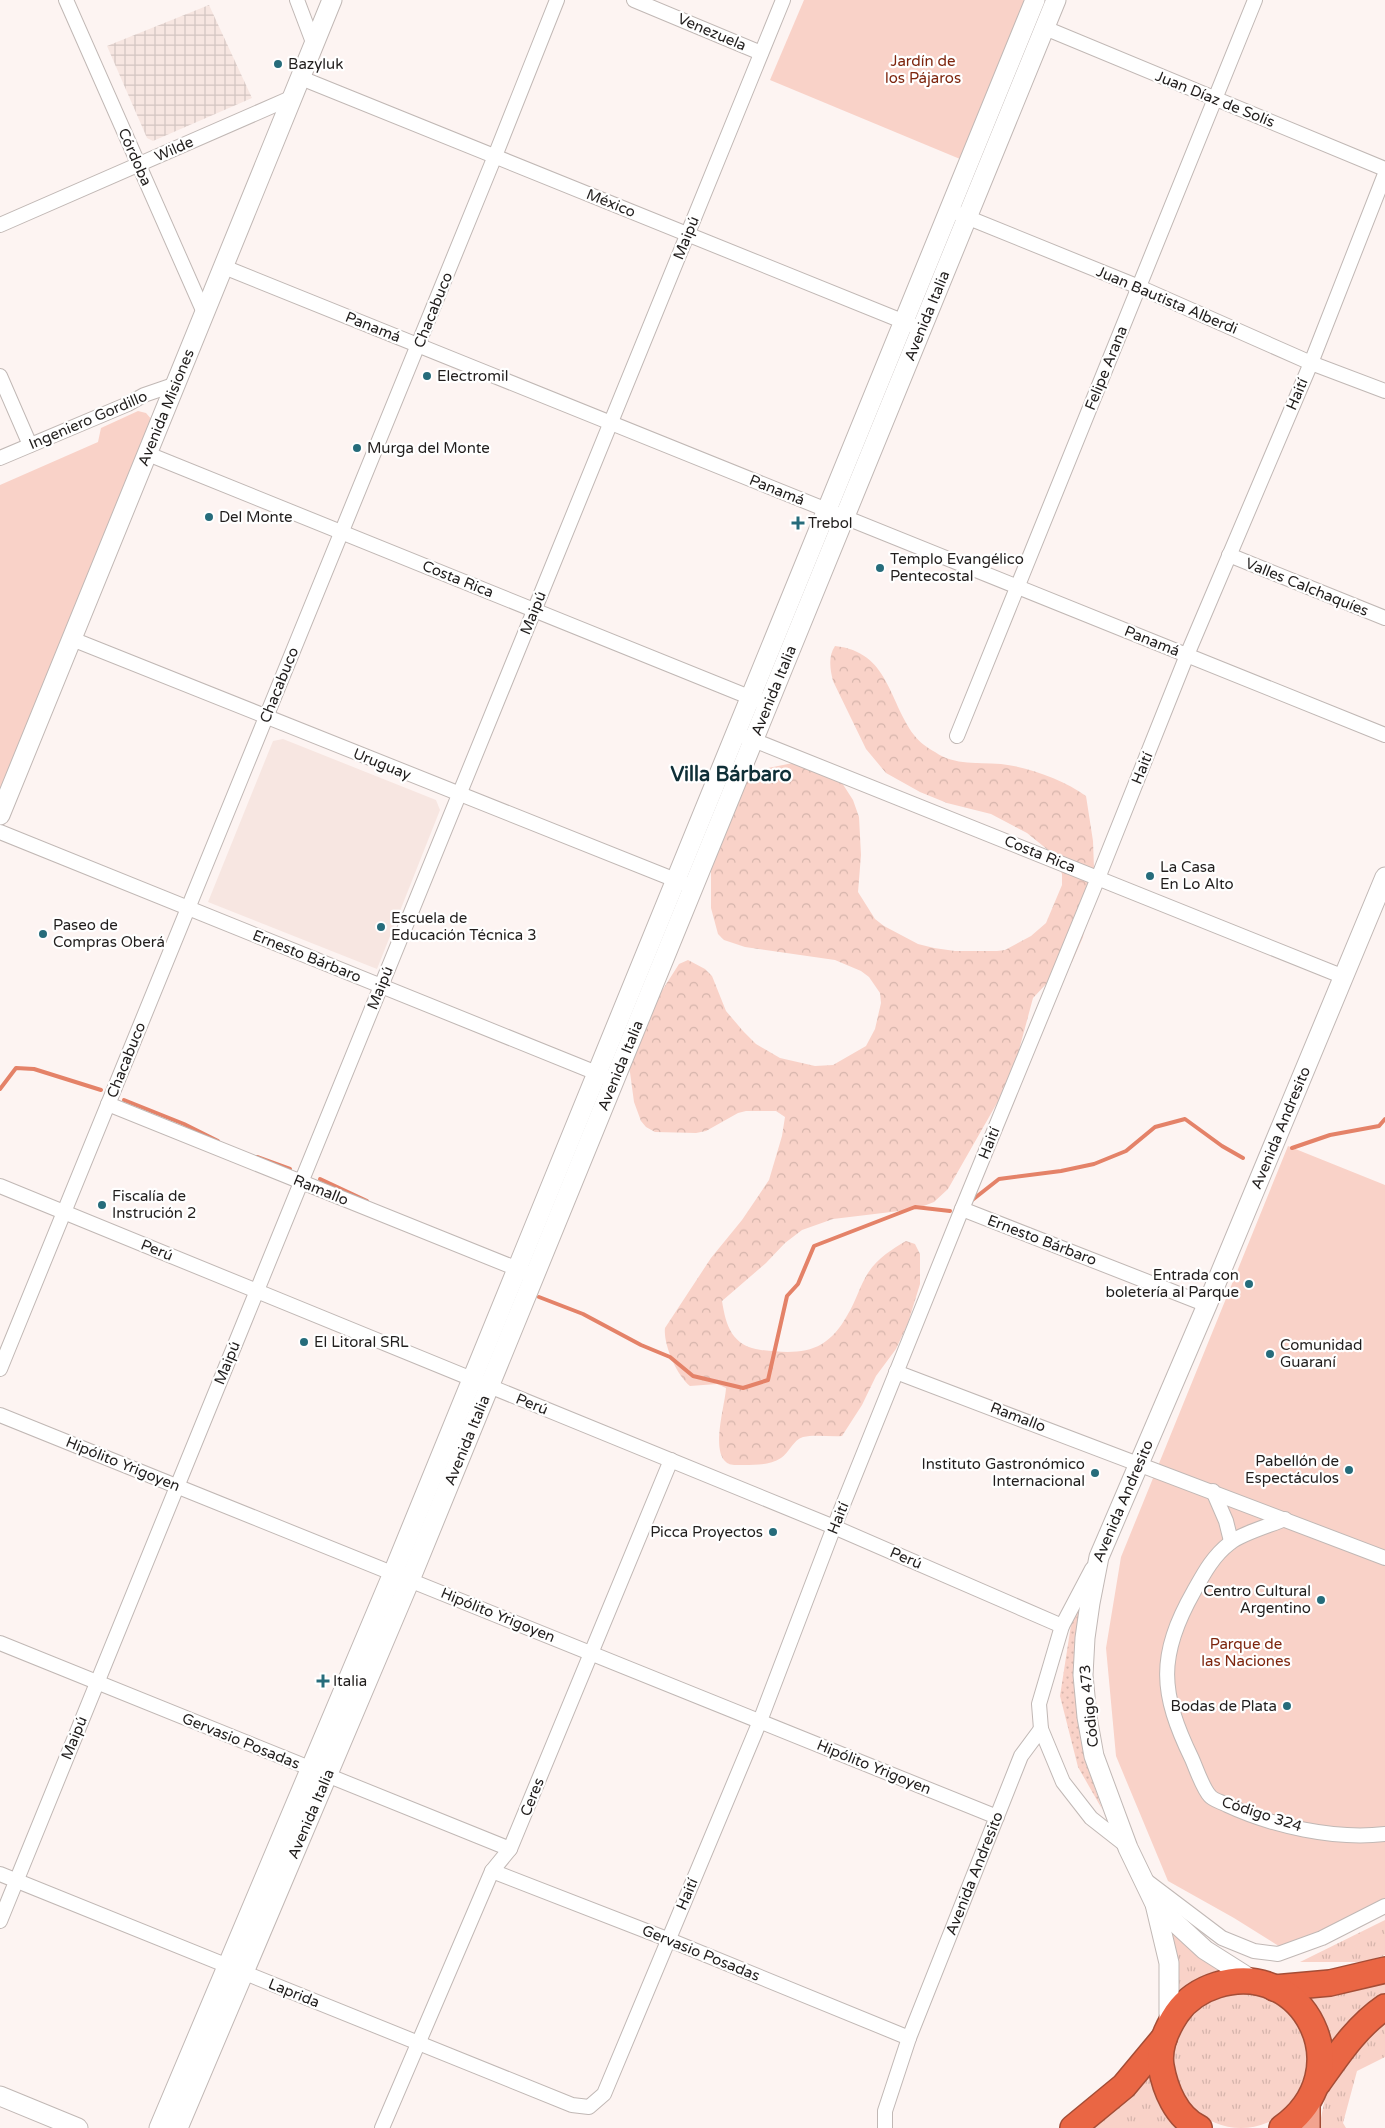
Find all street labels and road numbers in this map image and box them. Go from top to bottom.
street label: Venezuela [675,9,749,55]
street label: Juan Díaz de Solís [1153,67,1277,131]
street label: Córdoba [114,125,156,189]
street label: Wilde [152,133,196,165]
street label: México [584,185,638,221]
street label: Maipú [669,214,703,262]
street label: Juan Bautista Alberdi [1094,262,1240,338]
street label: Avenida Italia [900,268,953,363]
street label: Chacabuco [410,270,456,350]
street label: Panamá [343,308,403,346]
street label: Felipe Arana [1081,323,1131,413]
street label: Avenida Misiones [134,346,198,469]
street label: Haití [1282,375,1312,413]
street label: Ingeniero Gordillo [26,387,150,453]
street label: Panamá [747,471,807,509]
street label: Valles Calchaquíes [1243,554,1371,620]
street label: Costa Rica [420,557,496,601]
street label: Maipú [516,589,550,637]
street label: Panamá [1122,622,1182,660]
street label: Avenida Italia [747,643,800,738]
street label: Chacabuco [256,645,302,725]
street label: Uruguay [350,744,414,784]
street label: Haití [1127,749,1157,787]
street label: Costa Rica [1002,832,1078,876]
street label: Ernesto Bárbaro [250,926,364,986]
street label: Maipú [363,964,397,1012]
street label: Avenida Italia [594,1018,647,1113]
street label: Chacabuco [103,1020,149,1100]
street label: Avenida Andresito [1247,1064,1314,1192]
street label: Haití [974,1124,1004,1162]
street label: Ramallo [291,1171,351,1209]
street label: Ernesto Bárbaro [985,1211,1099,1269]
street label: Perú [138,1235,176,1265]
street label: Maipú [210,1339,244,1387]
street label: Perú [513,1389,551,1419]
street label: Avenida Italia [441,1392,494,1488]
street label: Ramallo [988,1398,1048,1436]
street label: Hipólito Yrigoyen [63,1433,183,1495]
street label: Avenida Andresito [1089,1437,1157,1565]
street label: Haití [823,1499,853,1537]
street label: Perú [887,1543,925,1573]
street label: Hipólito Yrigoyen [438,1584,558,1646]
street label: Código 473 [1076,1664,1102,1748]
street label: Gervasio Posadas [179,1709,303,1773]
street label: Maipú [57,1714,91,1762]
street label: Hipólito Yrigoyen [814,1736,934,1798]
street label: Avenida Italia [284,1766,338,1862]
street label: Ceres [516,1775,548,1819]
street label: Código 324 [1220,1793,1304,1835]
street label: Avenida Andresito [942,1809,1007,1938]
street label: Haití [672,1875,702,1913]
street label: Gervasio Posadas [639,1921,763,1985]
street label: Laprida [266,1975,322,2011]

